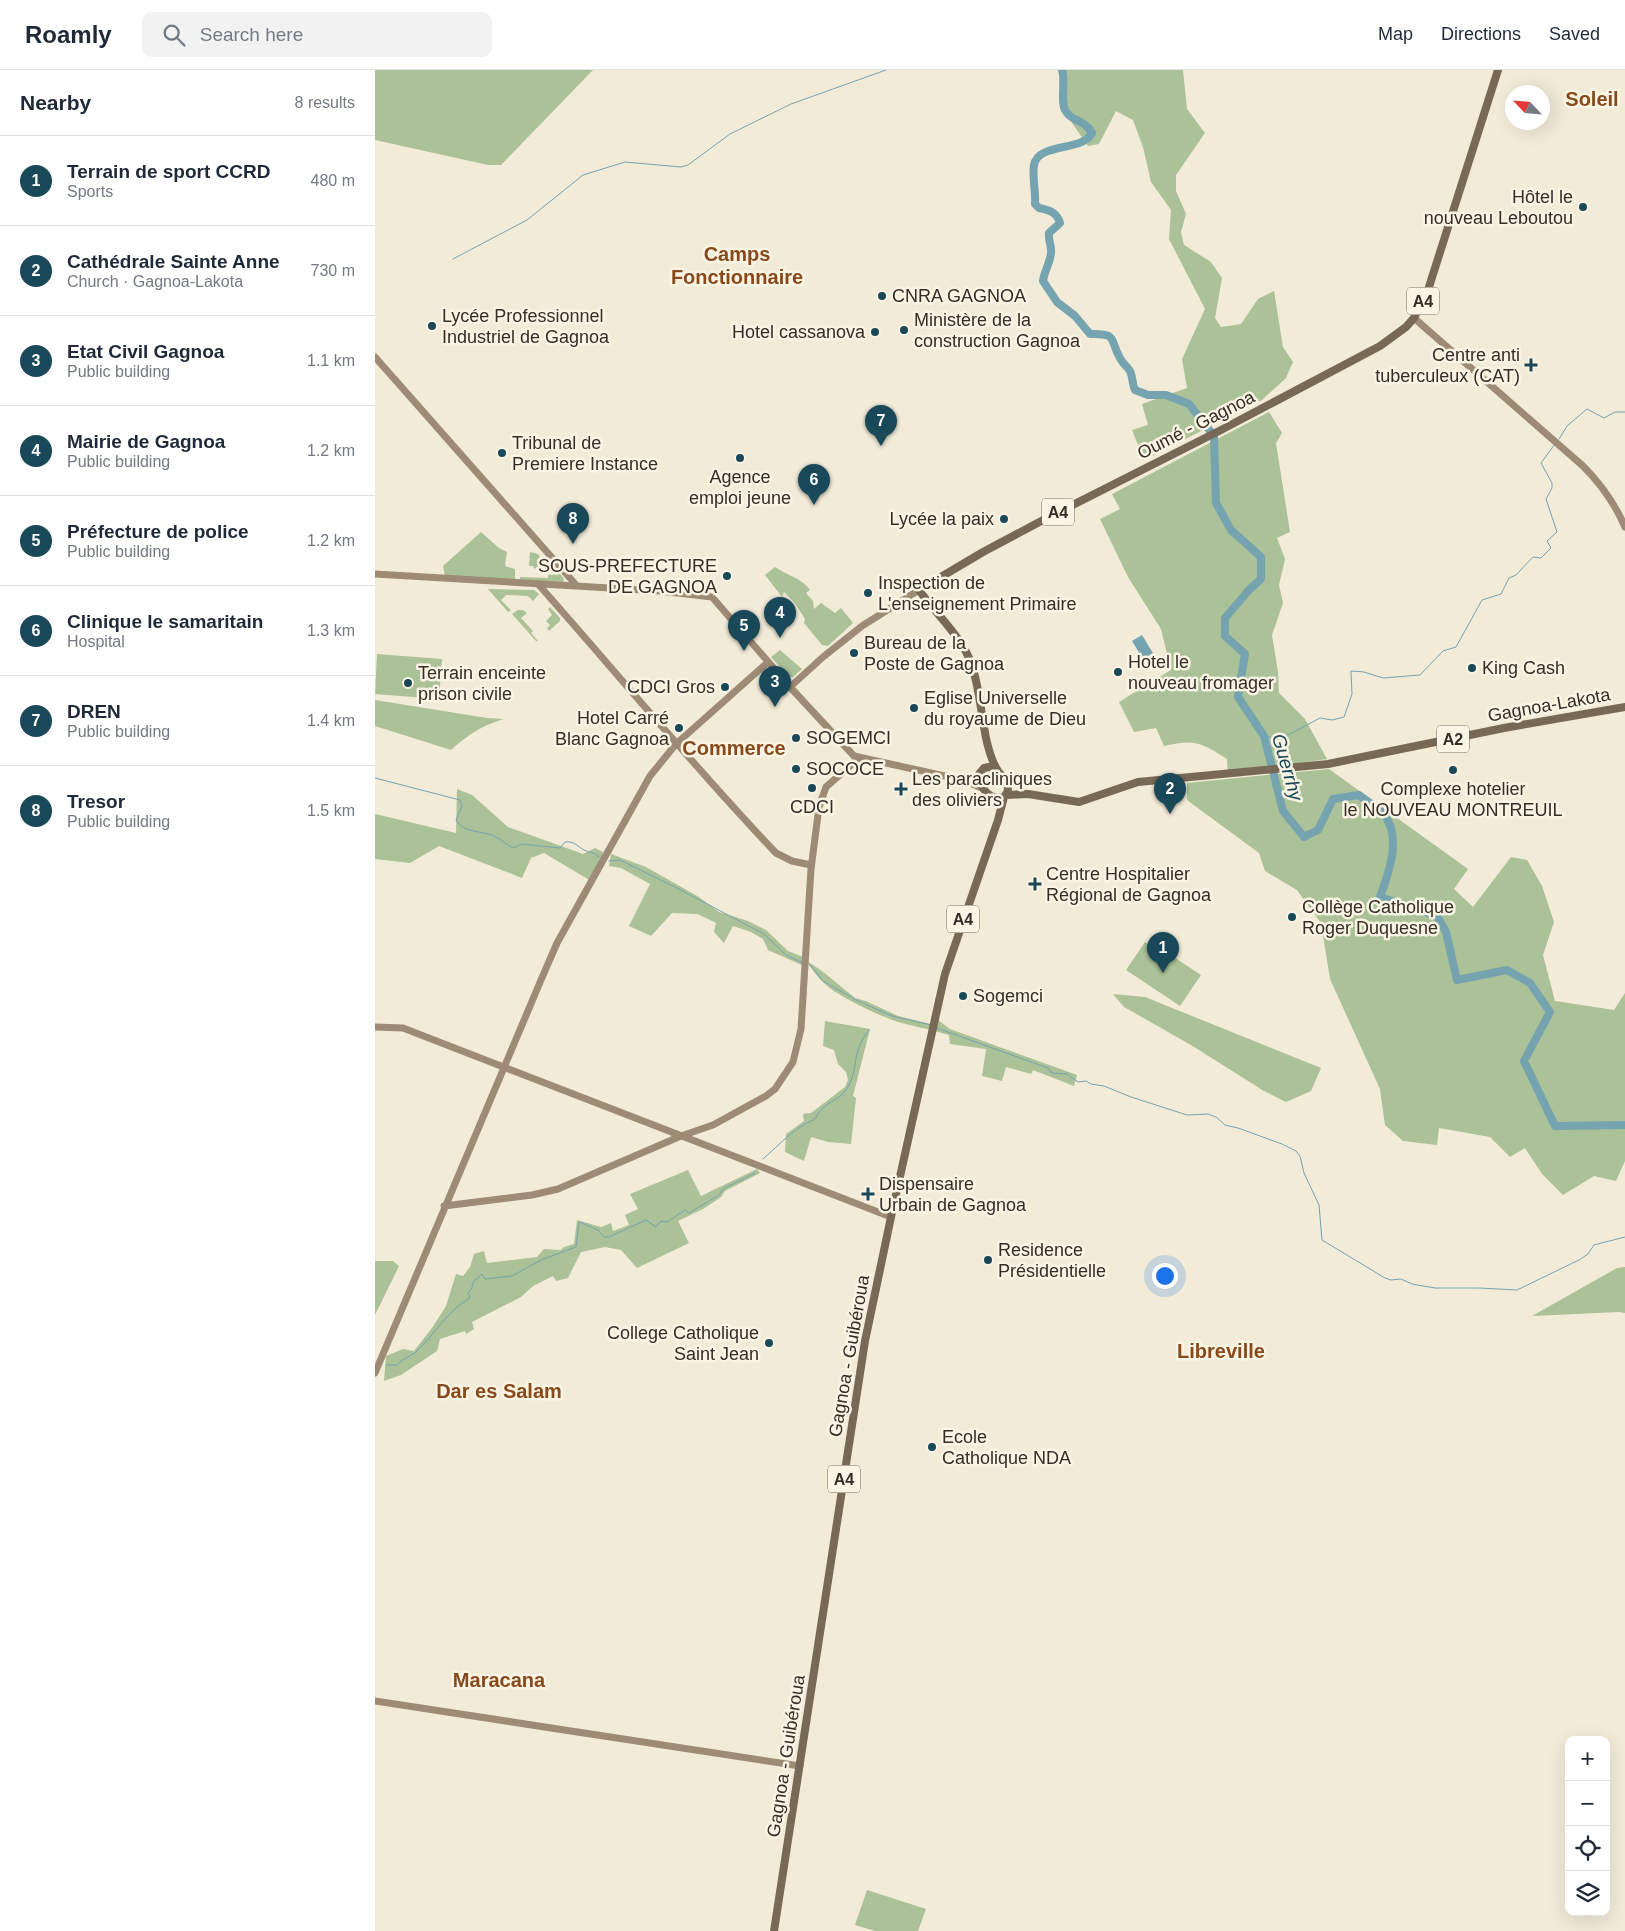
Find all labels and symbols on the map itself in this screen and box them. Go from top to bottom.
north arrow [1505,85,1550,130]
district label: Soleil [1565,88,1619,110]
place label: Hôtel le nouveau Leboutou [1424,187,1573,228]
marker: Hôtel le nouveau Leboutou [1577,201,1589,213]
district label: Camps Fonctionnaire [671,243,803,288]
place label: CNRA GAGNOA [892,286,1026,306]
road number: A4 [1407,288,1439,315]
marker: CNRA GAGNOA [876,290,888,302]
place label: Lycée Professionnel Industriel de Gagnoa [442,306,610,347]
place label: Ministère de la construction Gagnoa [914,310,1081,351]
marker: Lycée Professionnel Industriel de Gagnoa [426,320,438,332]
place label: Hotel cassanova [732,322,866,342]
marker: Ministère de la construction Gagnoa [898,324,910,336]
marker: Hotel cassanova [869,326,881,338]
place label: Centre anti tuberculeux (CAT) [1375,345,1520,386]
marker: Centre anti tuberculeux (CAT) [1524,358,1538,372]
street label: Oumé - Gagnoa [1134,386,1259,463]
pin: 7 [865,405,897,446]
place label: Tribunal de Premiere Instance [512,433,658,474]
marker: Tribunal de Premiere Instance [496,447,508,459]
marker: Agence emploi jeune [734,452,746,464]
pin: 6 [798,464,830,505]
place label: Agence emploi jeune [689,467,791,508]
road number: A4 [1042,498,1074,526]
pin: 8 [557,503,589,544]
place label: Lycée la paix [890,509,994,529]
marker: Lycée la paix [998,513,1010,525]
place label: SOUS-PREFECTURE DE GAGNOA [538,556,717,597]
marker: SOUS-PREFECTURE DE GAGNOA [721,570,733,582]
place label: Inspection de L'enseignement Primaire [878,573,1077,614]
marker: Inspection de L'enseignement Primaire [862,587,874,599]
pin: 4 [764,597,796,638]
pin: 5 [728,610,760,651]
place label: Bureau de la Poste de Gagnoa [864,633,1005,674]
marker: Bureau de la Poste de Gagnoa [848,647,860,659]
place label: Hotel le nouveau fromager [1128,652,1274,693]
place label: King Cash [1482,658,1565,678]
marker: King Cash [1466,662,1478,674]
place label: Terrain enceinte prison civile [418,663,546,704]
pin: 3 [759,666,791,707]
marker: Hotel le nouveau fromager [1112,666,1124,678]
marker: Terrain enceinte prison civile [402,677,414,689]
place label: CDCI Gros [627,677,715,697]
marker: CDCI Gros [719,681,731,693]
street label: Gagnoa-Lakota [1486,684,1613,726]
place label: Eglise Universelle du royaume de Dieu [924,688,1086,729]
marker: Eglise Universelle du royaume de Dieu [908,702,920,714]
place label: Hotel Carré Blanc Gagnoa [555,708,670,749]
marker: Hotel Carré Blanc Gagnoa [673,722,685,734]
road number: A2 [1437,726,1469,752]
place label: SOGEMCI [806,728,891,748]
water label: Guerrhy [1268,731,1307,804]
marker: SOGEMCI [790,732,802,744]
district label: Commerce [682,737,786,759]
place label: SOCOCE [806,759,884,779]
marker: SOCOCE [790,763,802,775]
marker: Complexe hotelier le NOUVEAU MONTREUIL [1447,764,1459,776]
place label: Les paracliniques des oliviers [912,769,1052,810]
pin: 2 [1154,773,1186,814]
place label: Complexe hotelier le NOUVEAU MONTREUIL [1343,779,1563,820]
marker: CDCI [806,782,818,794]
marker: Les paracliniques des oliviers [894,782,908,796]
place label: CDCI [790,797,834,817]
place label: Centre Hospitalier Régional de Gagnoa [1046,864,1212,905]
marker: Centre Hospitalier Régional de Gagnoa [1028,877,1042,891]
place label: Collège Catholique Roger Duquesne [1302,897,1454,938]
road number: A4 [947,906,979,932]
marker: Collège Catholique Roger Duquesne [1286,911,1298,923]
pin: 1 [1147,932,1179,973]
place label: Sogemci [973,986,1043,1006]
marker: Sogemci [957,990,969,1002]
place label: Dispensaire Urbain de Gagnoa [879,1174,1027,1215]
marker: Dispensaire Urbain de Gagnoa [861,1187,875,1201]
place label: Residence Présidentielle [998,1240,1106,1281]
marker: Residence Présidentielle [982,1254,994,1266]
your location [1152,1263,1178,1289]
street label: Gagnoa - Guibéroua [825,1272,873,1439]
place label: College Catholique Saint Jean [607,1323,759,1364]
marker: College Catholique Saint Jean [763,1337,775,1349]
district label: Libreville [1177,1340,1265,1362]
district label: Dar es Salam [436,1380,562,1402]
place label: Ecole Catholique NDA [942,1427,1071,1468]
marker: Ecole Catholique NDA [926,1441,938,1453]
road number: A4 [828,1466,860,1492]
district label: Maracana [453,1669,546,1691]
street label: Gagnoa - Guibéroua [763,1672,809,1839]

